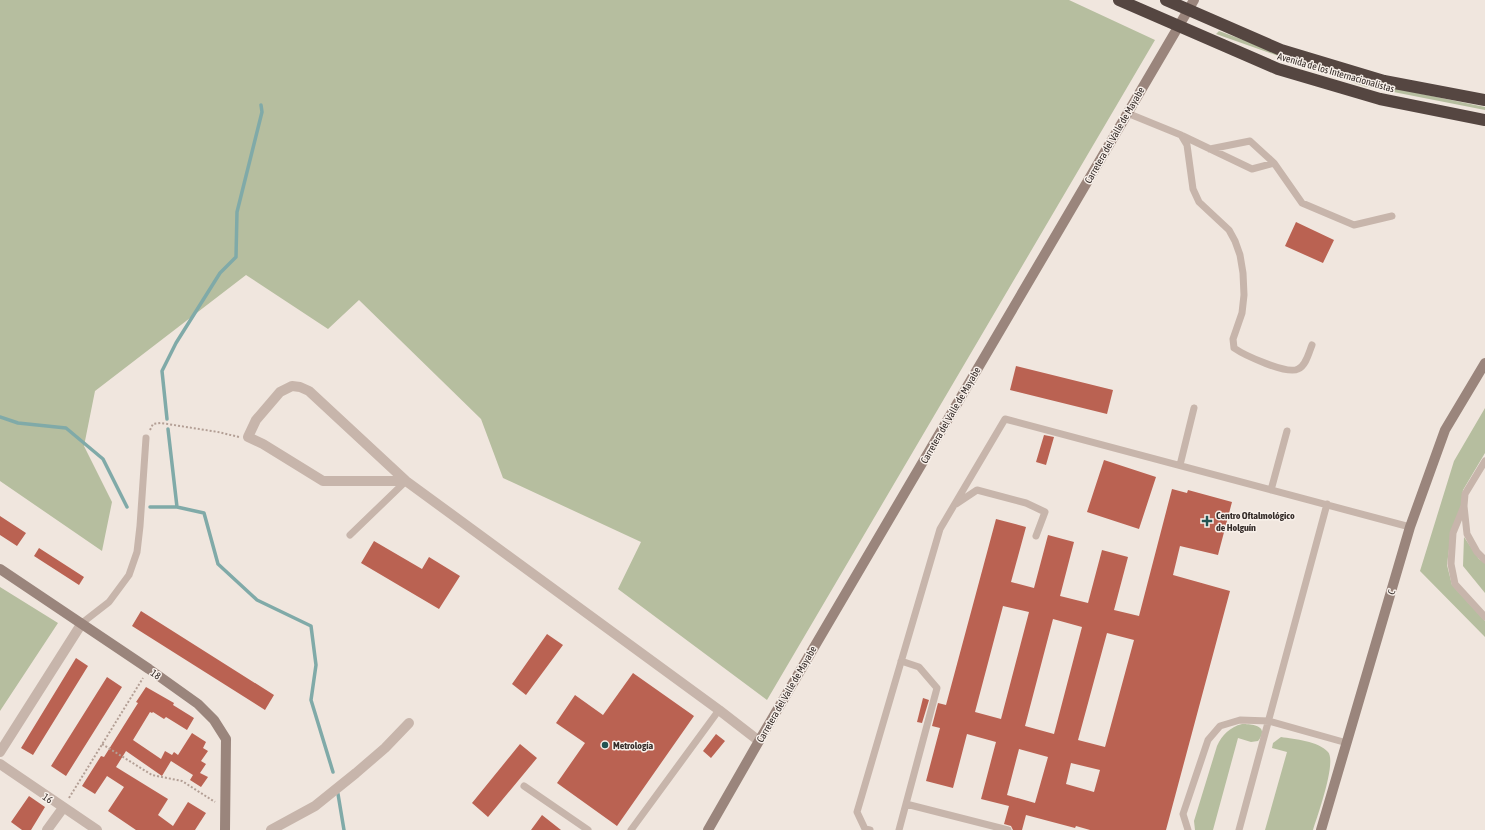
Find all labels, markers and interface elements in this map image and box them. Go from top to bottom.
street label: Avenida de los Internacionalistas [1276,51,1396,95]
street label: Carretera del Valle de Mayabe [1082,85,1147,185]
street label: Carretera del Valle de Mayabe [918,365,983,465]
place label: Centro Oftalmológico de Holguín [1216,510,1295,533]
marker: Centro Oftalmológico de Holguín [1201,515,1213,527]
street label: C [1386,588,1398,596]
street label: Carretera del Valle de Mayabe [754,644,819,744]
street label: 18 [149,667,163,682]
marker: Metrología [600,740,610,750]
place label: Metrología [613,740,654,751]
street label: 16 [41,791,55,806]

